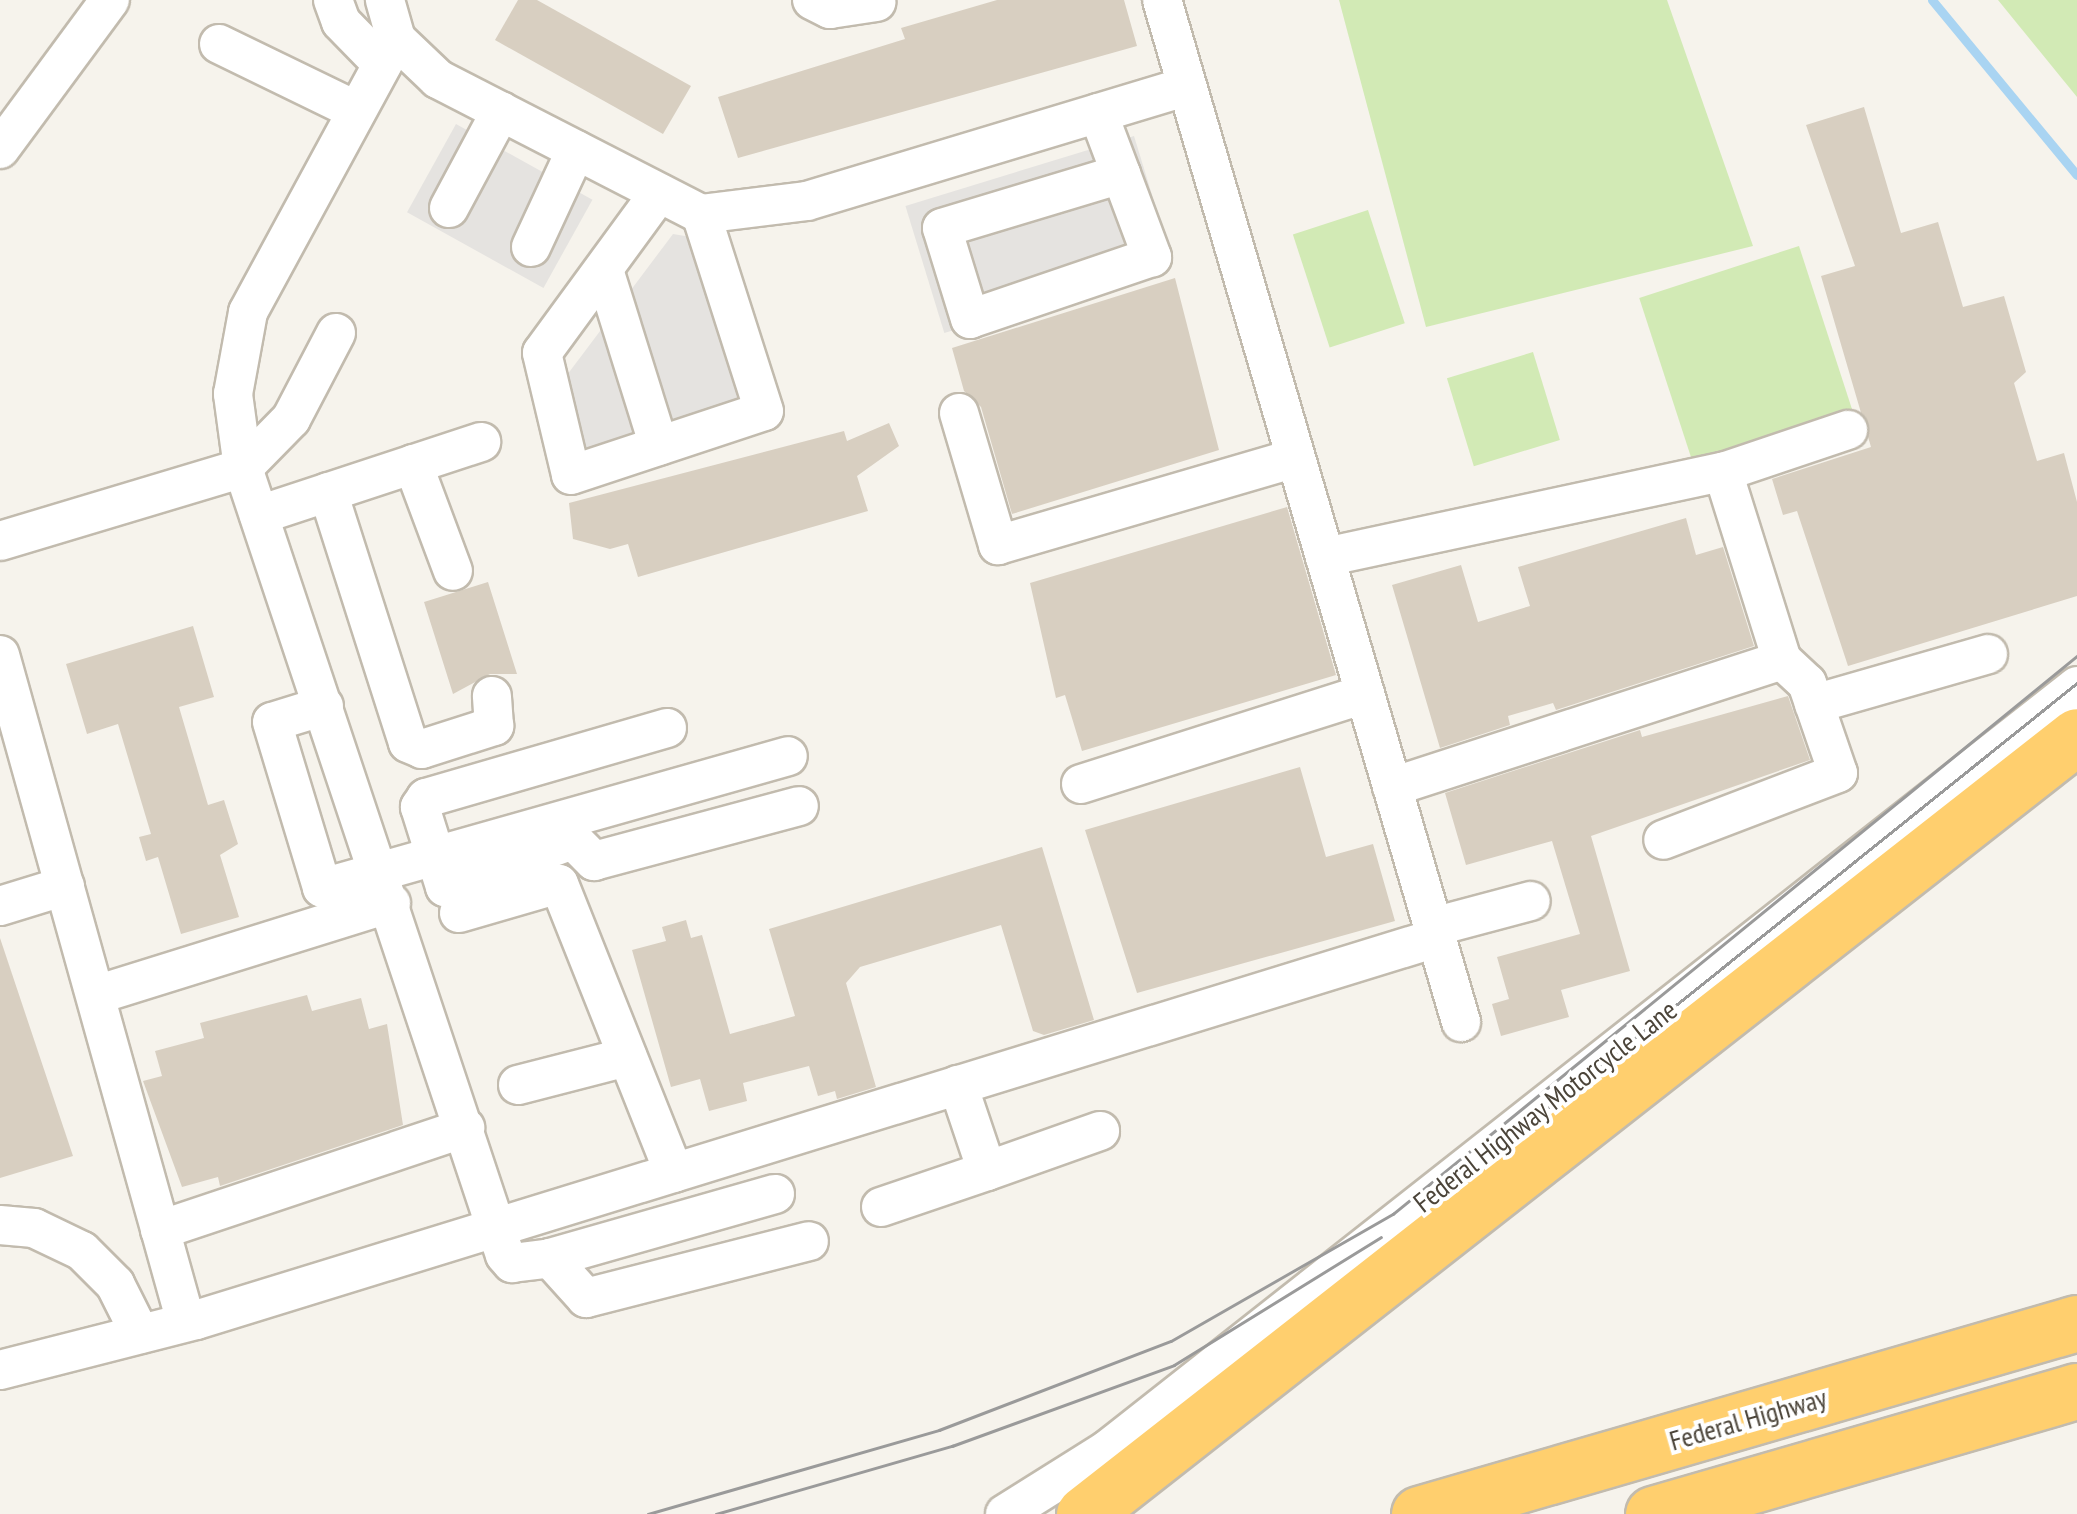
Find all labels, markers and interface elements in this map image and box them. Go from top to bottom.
street label: Federal Highway Motorcycle Lane [1406,993,1684,1219]
street label: Federal Highway [1666,1381,1830,1457]

